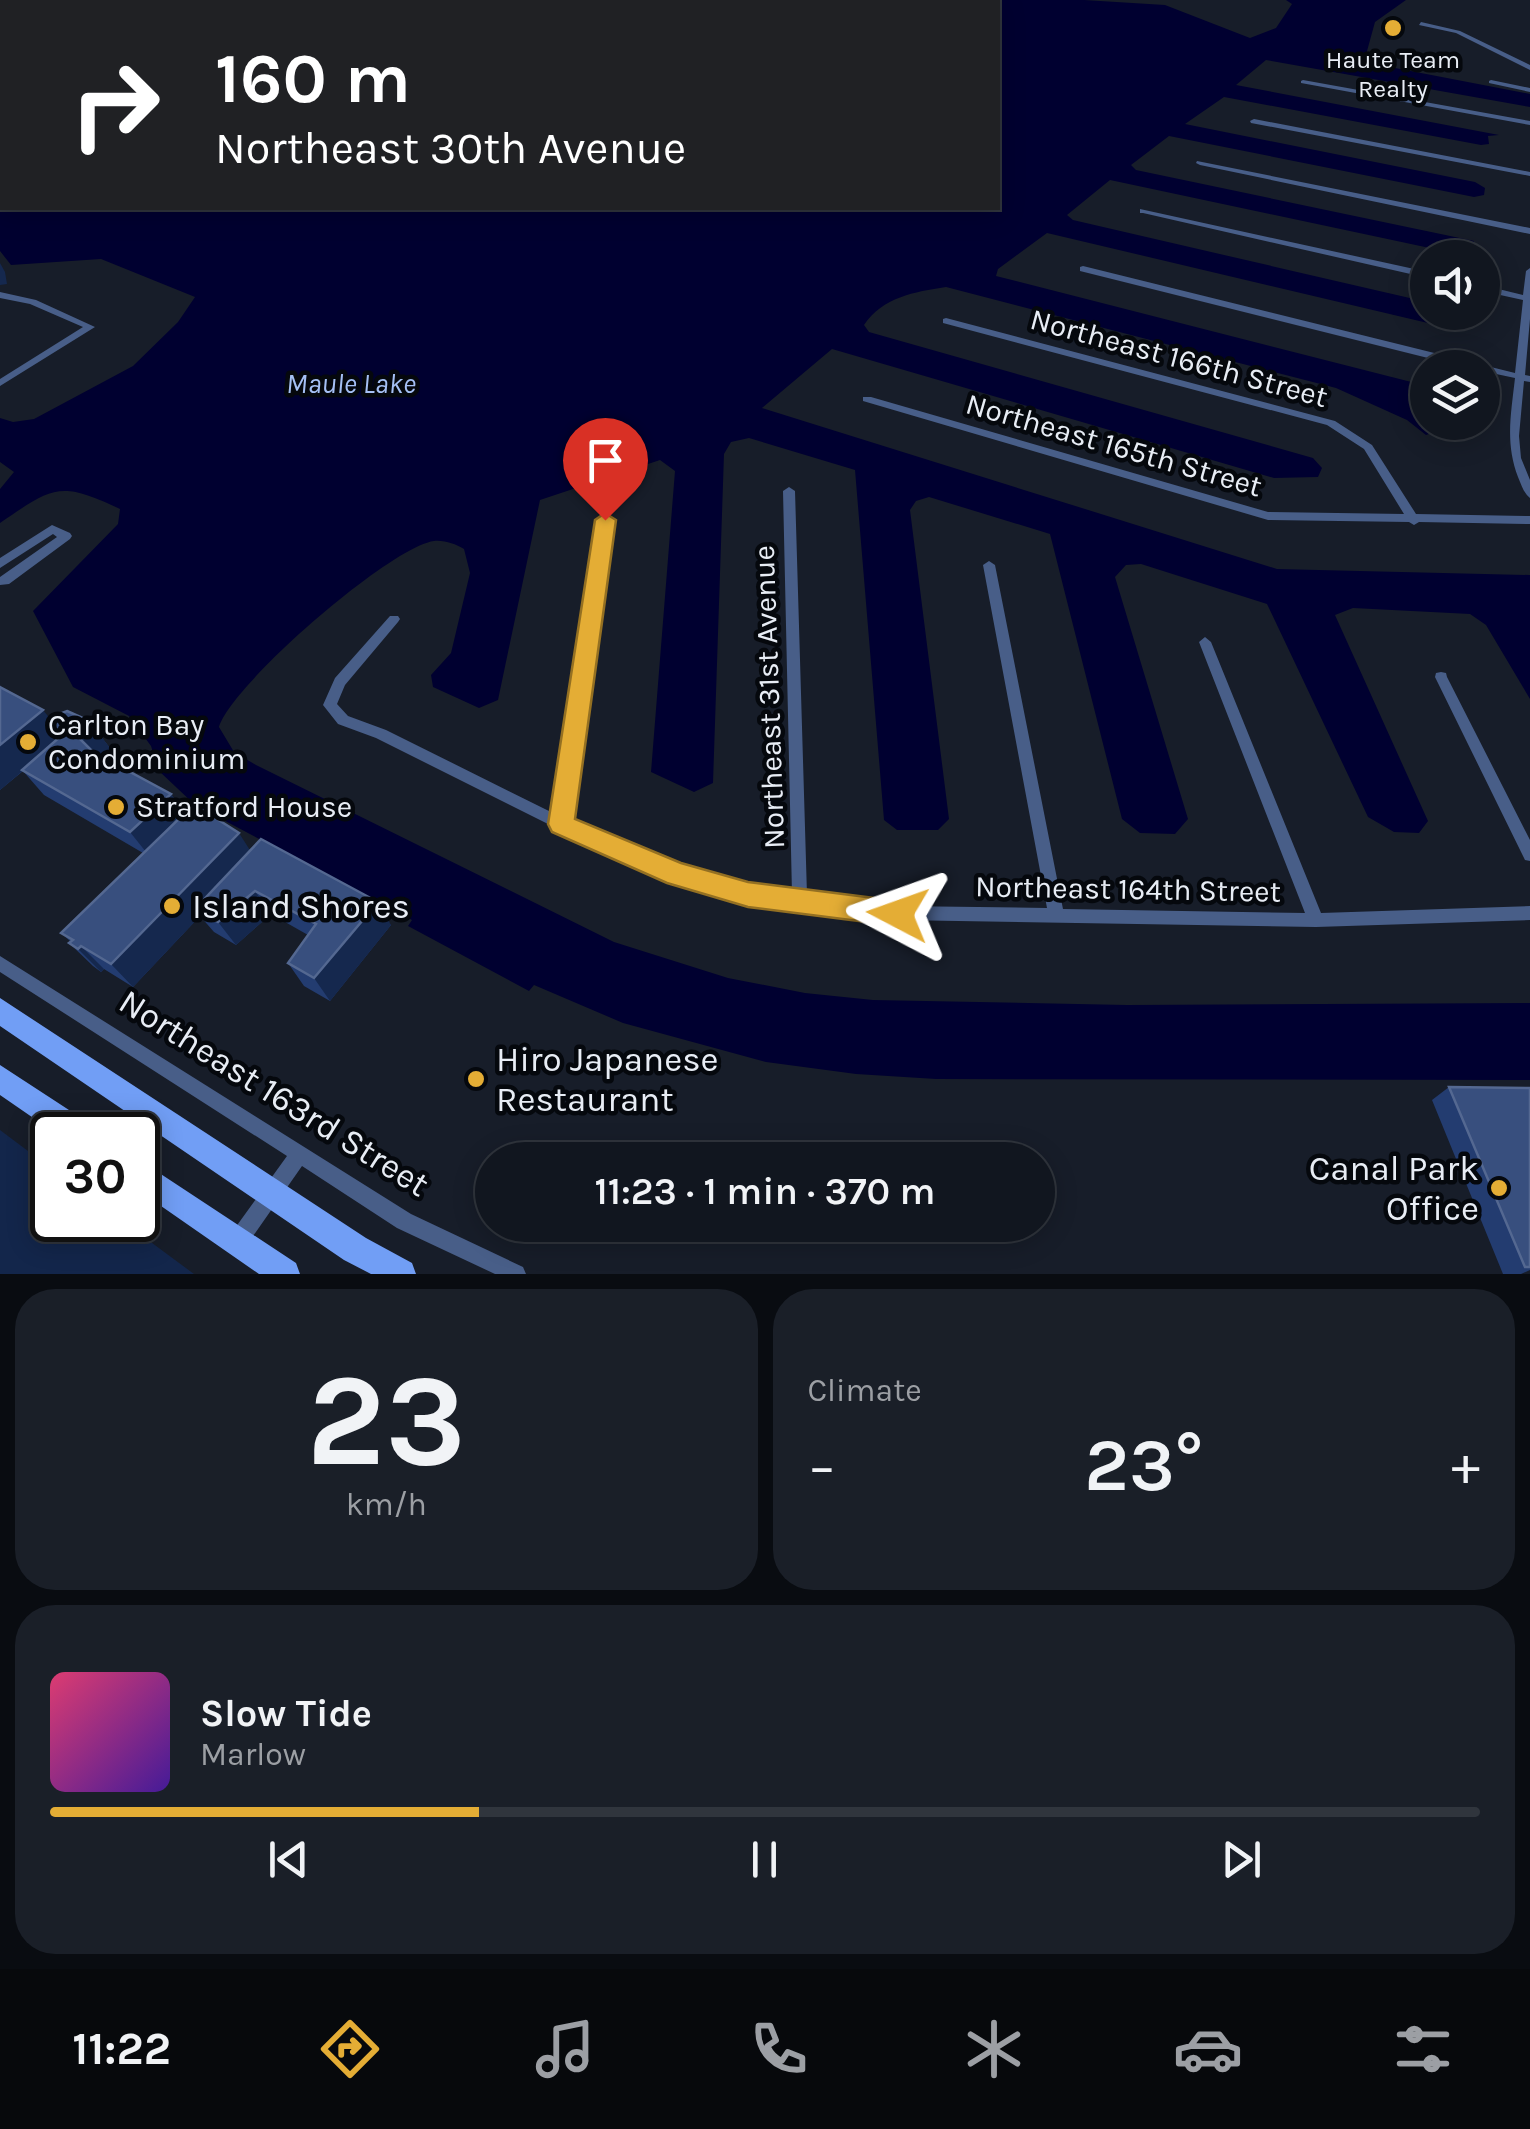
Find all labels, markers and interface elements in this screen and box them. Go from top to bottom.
marker: Haute Team Realty [1382,17,1404,39]
text: 160 m [215,38,411,120]
icon: right [50,40,180,170]
place label: Haute Team Realty [1326,45,1460,103]
text: Northeast 30th Avenue [215,122,686,174]
map controls [1410,240,1500,440]
button: sound [1410,240,1500,330]
street label: Northeast 166th Street [1026,301,1332,415]
button: layers [1410,350,1500,440]
water label: Maule Lake [286,367,416,400]
street label: Northeast 165th Street [962,386,1266,504]
pin [563,418,648,521]
icon: arrive [578,433,633,488]
street label: Northeast 31st Avenue [746,545,792,849]
place label: Carlton Bay Condominium [48,707,245,777]
marker: Carlton Bay Condominium [17,731,39,753]
place label: Stratford House [136,789,352,825]
marker: Stratford House [105,796,127,818]
position arrow [846,862,950,966]
street label: Northeast 164th Street [975,868,1281,910]
place label: Island Shores [192,886,410,927]
marker: Island Shores [161,895,183,917]
street label: Northeast 163rd Street [112,981,436,1205]
place label: Hiro Japanese Restaurant [496,1039,719,1120]
marker: Hiro Japanese Restaurant [465,1068,487,1090]
speed limit sign: 30 [30,1112,160,1242]
place label: Canal Park Office [1309,1148,1479,1229]
text: 11:23 · 1 min · 370 m [594,1169,936,1214]
marker: Canal Park Office [1488,1177,1510,1199]
text: 23 [306,1345,466,1497]
text: Climate [808,1372,922,1409]
text: 23° [1084,1421,1203,1509]
text: − [808,1434,836,1498]
text: + [1451,1434,1480,1498]
text: km/h [346,1486,427,1523]
text: Slow Tide [200,1691,372,1736]
text: Marlow [200,1736,306,1773]
icon: previous [261,1832,316,1887]
icon: pause [737,1832,792,1887]
icon: next [1214,1832,1269,1887]
icon: directions [315,2014,385,2084]
icon: music [530,2014,600,2084]
icon: phone [744,2014,814,2084]
icon: climate [959,2014,1029,2084]
icon: car [1173,2014,1243,2084]
icon: filters [1388,2014,1458,2084]
text: 11:22 [72,2023,171,2075]

